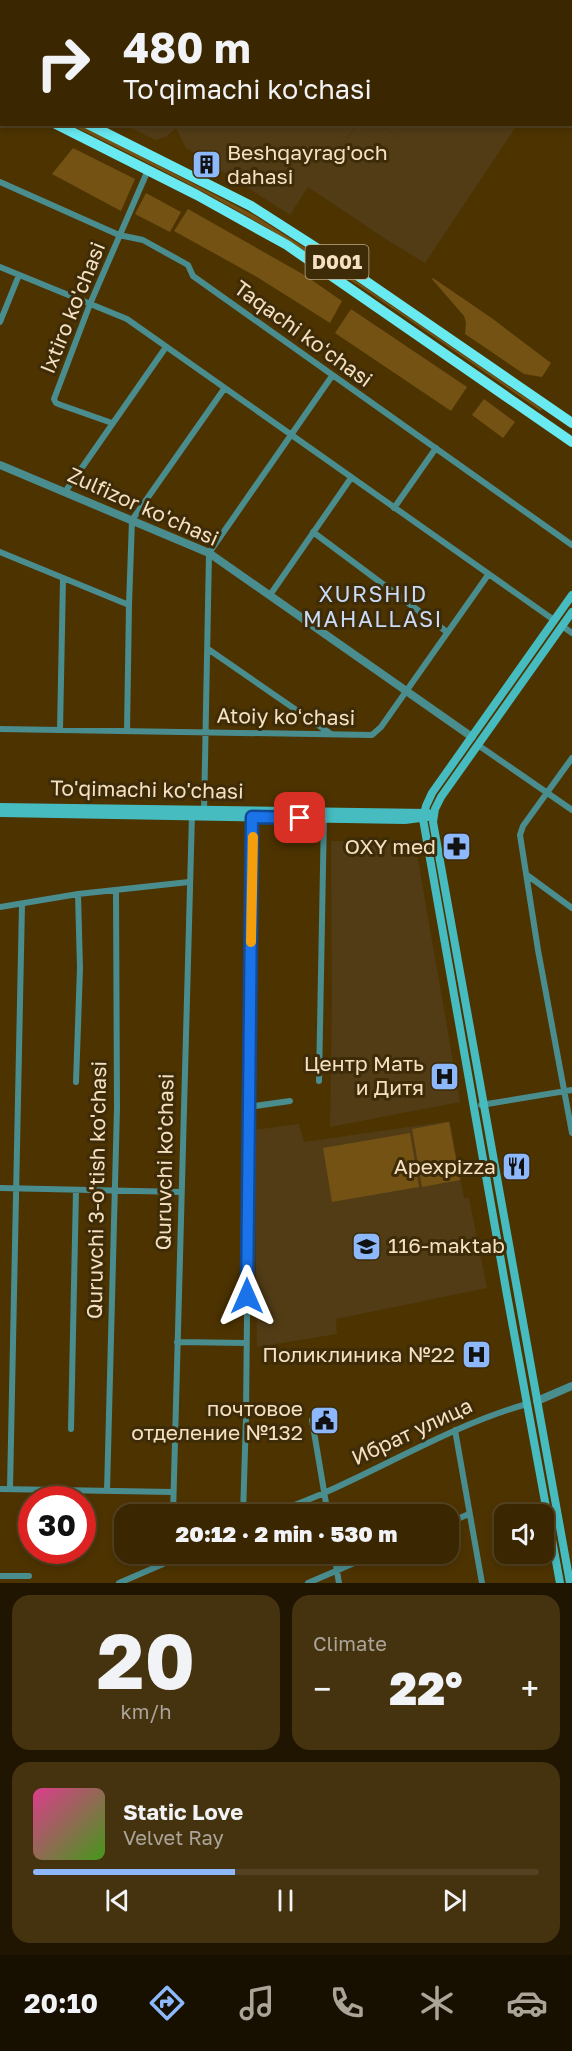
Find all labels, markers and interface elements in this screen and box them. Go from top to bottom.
text: 480 m [123,22,251,72]
icon: right [24,24,102,102]
text: To'qimachi ko'chasi [123,73,372,105]
place label: Beshqayrag'och dahasi [227,139,388,189]
building icon: Beshqayrag'och dahasi [190,149,222,181]
street label: Ixtiro ko'chasi [34,238,110,377]
road number: D001 [306,245,368,279]
street label: Taqachi koʻchasi [229,274,378,392]
street label: Zulfizor ko'chasi [64,461,223,551]
district label: XURSHID MAHALLASI [303,580,443,632]
street label: Atoiy koʻchasi [217,702,356,730]
street label: To'qimachi ko'chasi [50,774,244,804]
pin [274,792,325,843]
icon: arrive [283,801,316,834]
pharmacy icon: OXY med [441,831,473,863]
place label: OXY med [344,833,436,859]
place label: Центр Мать и Дитя [304,1050,424,1100]
hospital icon: Центр Мать и Дитя [429,1060,461,1092]
street label: Quruvchi 3-o'tish ko'chasi [81,1061,111,1319]
street label: Quruvchi ko'chasi [149,1073,179,1251]
restaurant icon: Apexpizza [501,1151,533,1183]
place label: Apexpizza [394,1153,496,1179]
school or university icon: 116-maktab [351,1230,383,1262]
place label: 116-maktab [388,1232,505,1258]
position arrow [215,1264,279,1328]
hospital icon: Поликлиника №22 [460,1339,492,1371]
place label: Поликлиника №22 [262,1341,455,1367]
street label: Ибрат улица [347,1392,476,1470]
place label: почтовое отделение №132 [131,1395,303,1445]
public building icon: почтовое отделение №132 [308,1405,340,1437]
speed limit sign: 30 [18,1486,96,1564]
map controls [494,1504,554,1564]
button: sound [494,1504,554,1564]
text: 20:12 · 2 min · 530 m [176,1520,397,1547]
text: 20 [97,1613,195,1706]
text: Climate [313,1631,387,1655]
text: 22° [389,1661,463,1715]
text: − [313,1669,331,1708]
text: + [521,1669,539,1708]
text: km/h [121,1699,171,1723]
text: Static Love [123,1798,243,1825]
text: Velvet Ray [123,1825,224,1849]
icon: previous [101,1884,134,1917]
icon: pause [269,1884,302,1917]
icon: next [438,1884,471,1917]
icon: directions [146,1982,188,2024]
icon: music [236,1982,278,2024]
icon: phone [326,1982,368,2024]
icon: climate [416,1982,458,2024]
icon: car [506,1982,548,2024]
text: 20:10 [24,1987,98,2019]

